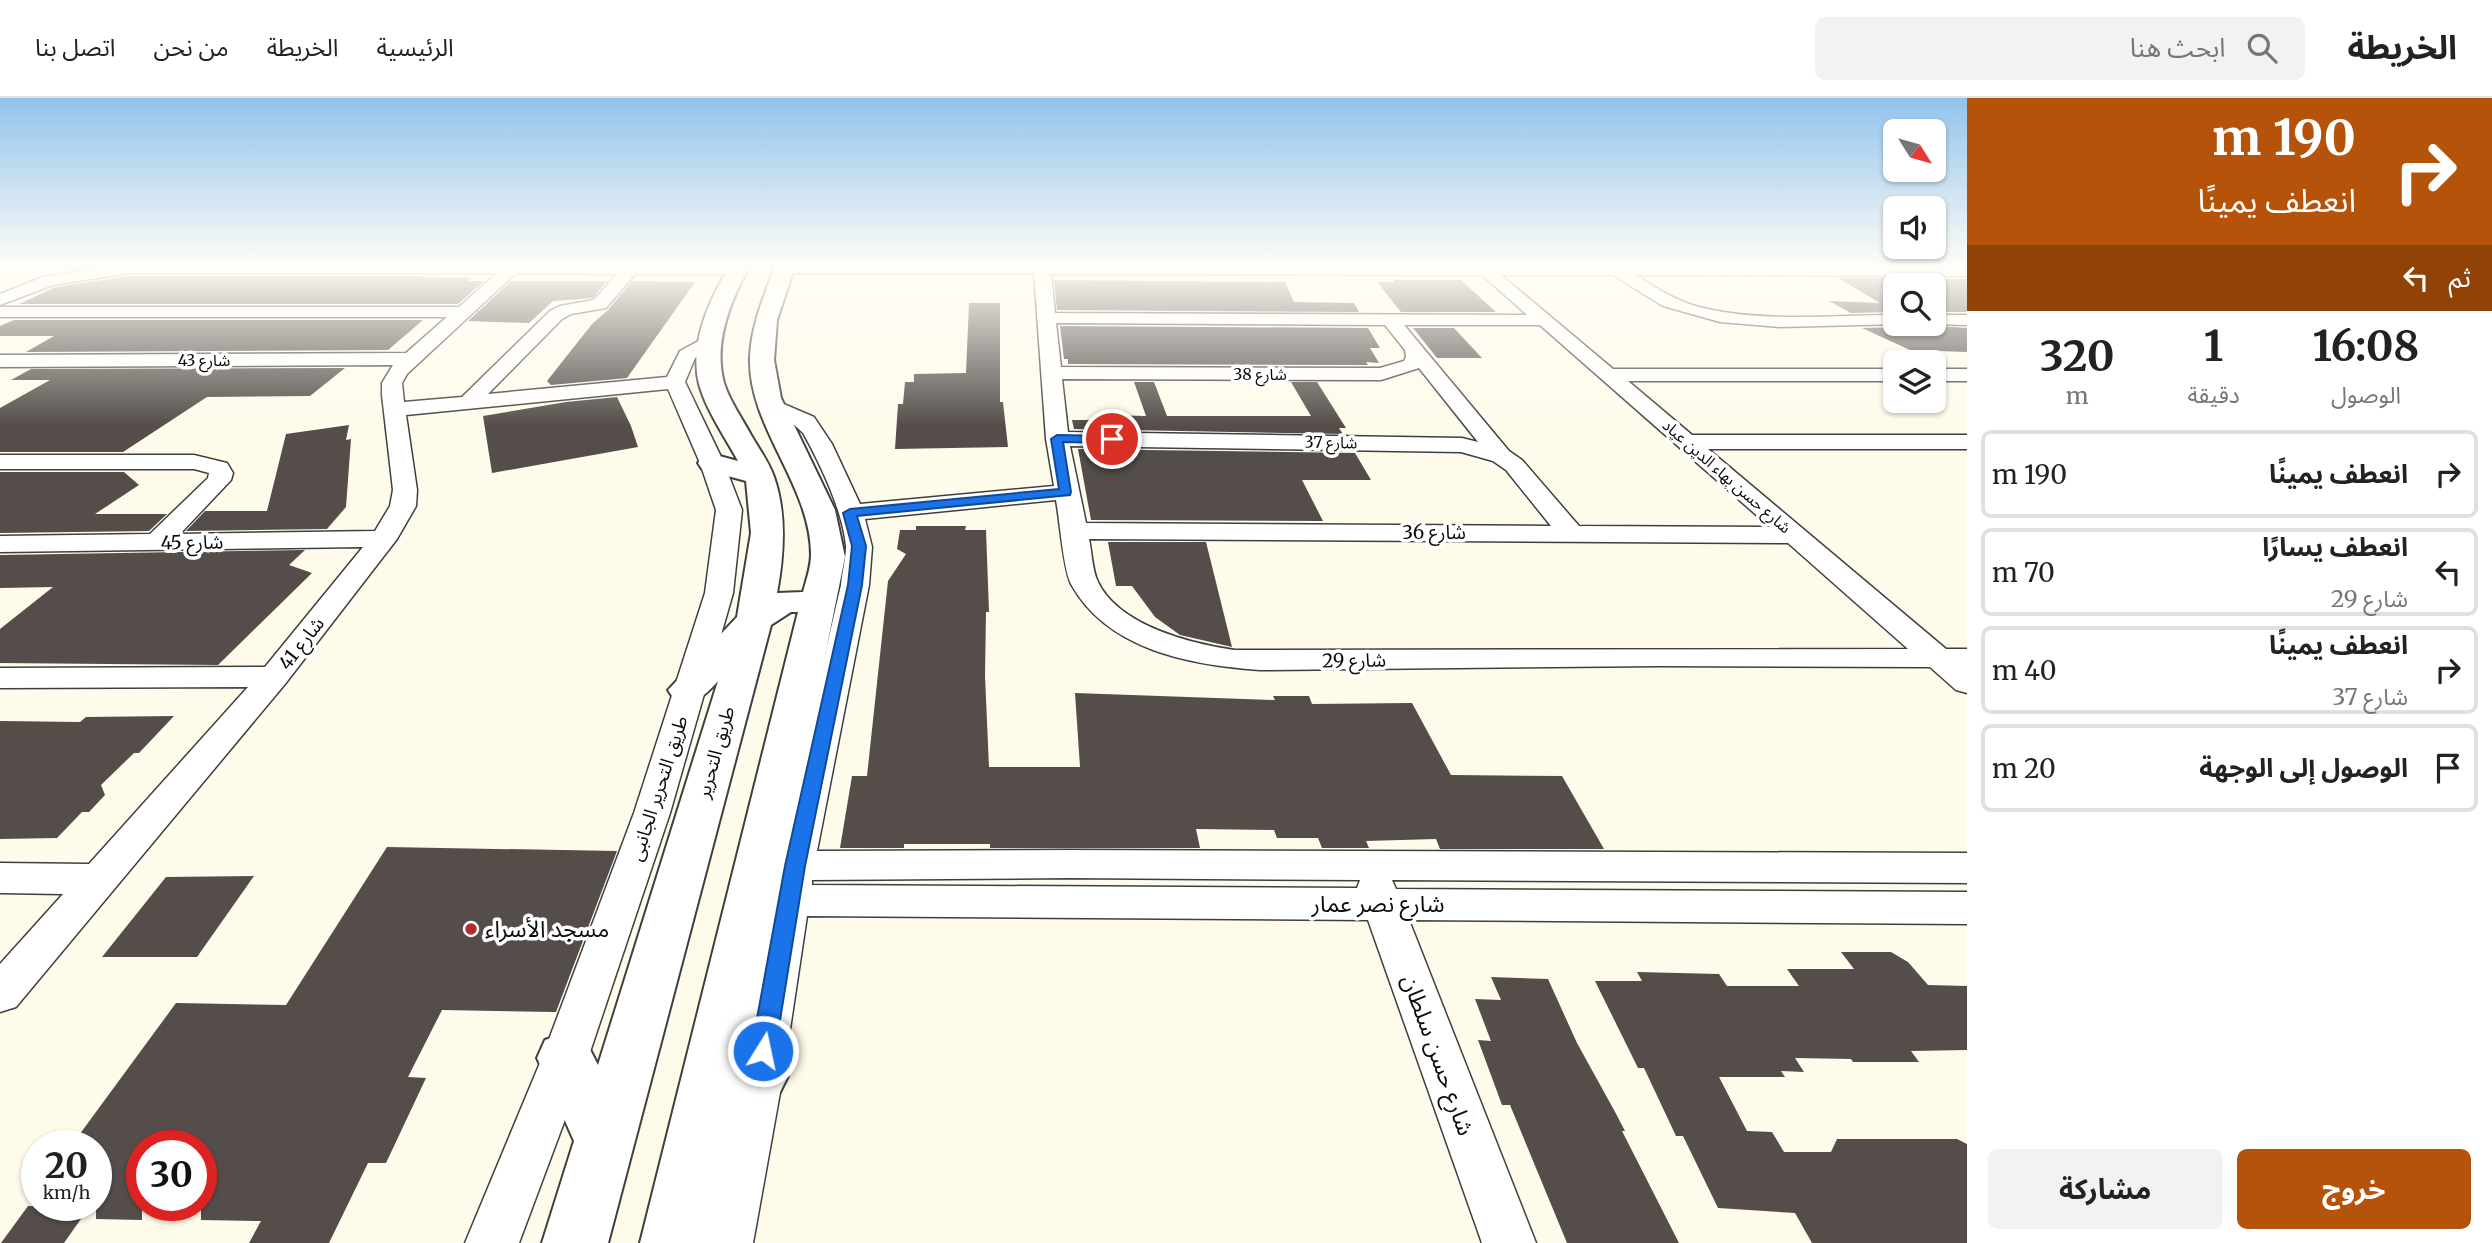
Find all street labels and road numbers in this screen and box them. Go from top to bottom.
street label: شارع 43 [178,350,230,373]
street label: شارع 38 [1233,364,1287,387]
street label: شارع حسن بهاء الدين عياد [1657,415,1795,540]
street label: شارع 37 [1304,432,1358,455]
street label: شارع 36 [1402,520,1466,546]
street label: شارع 45 [160,529,224,557]
street label: شارع 41 [273,612,331,675]
street label: شارع 29 [1322,647,1386,675]
street label: طريق التحرير [690,703,740,802]
street label: طريق التحرير الجانبى [623,712,693,864]
street label: شارع نصر عمار [1311,889,1444,921]
street label: شارع حسن سلطان [1393,970,1481,1140]

